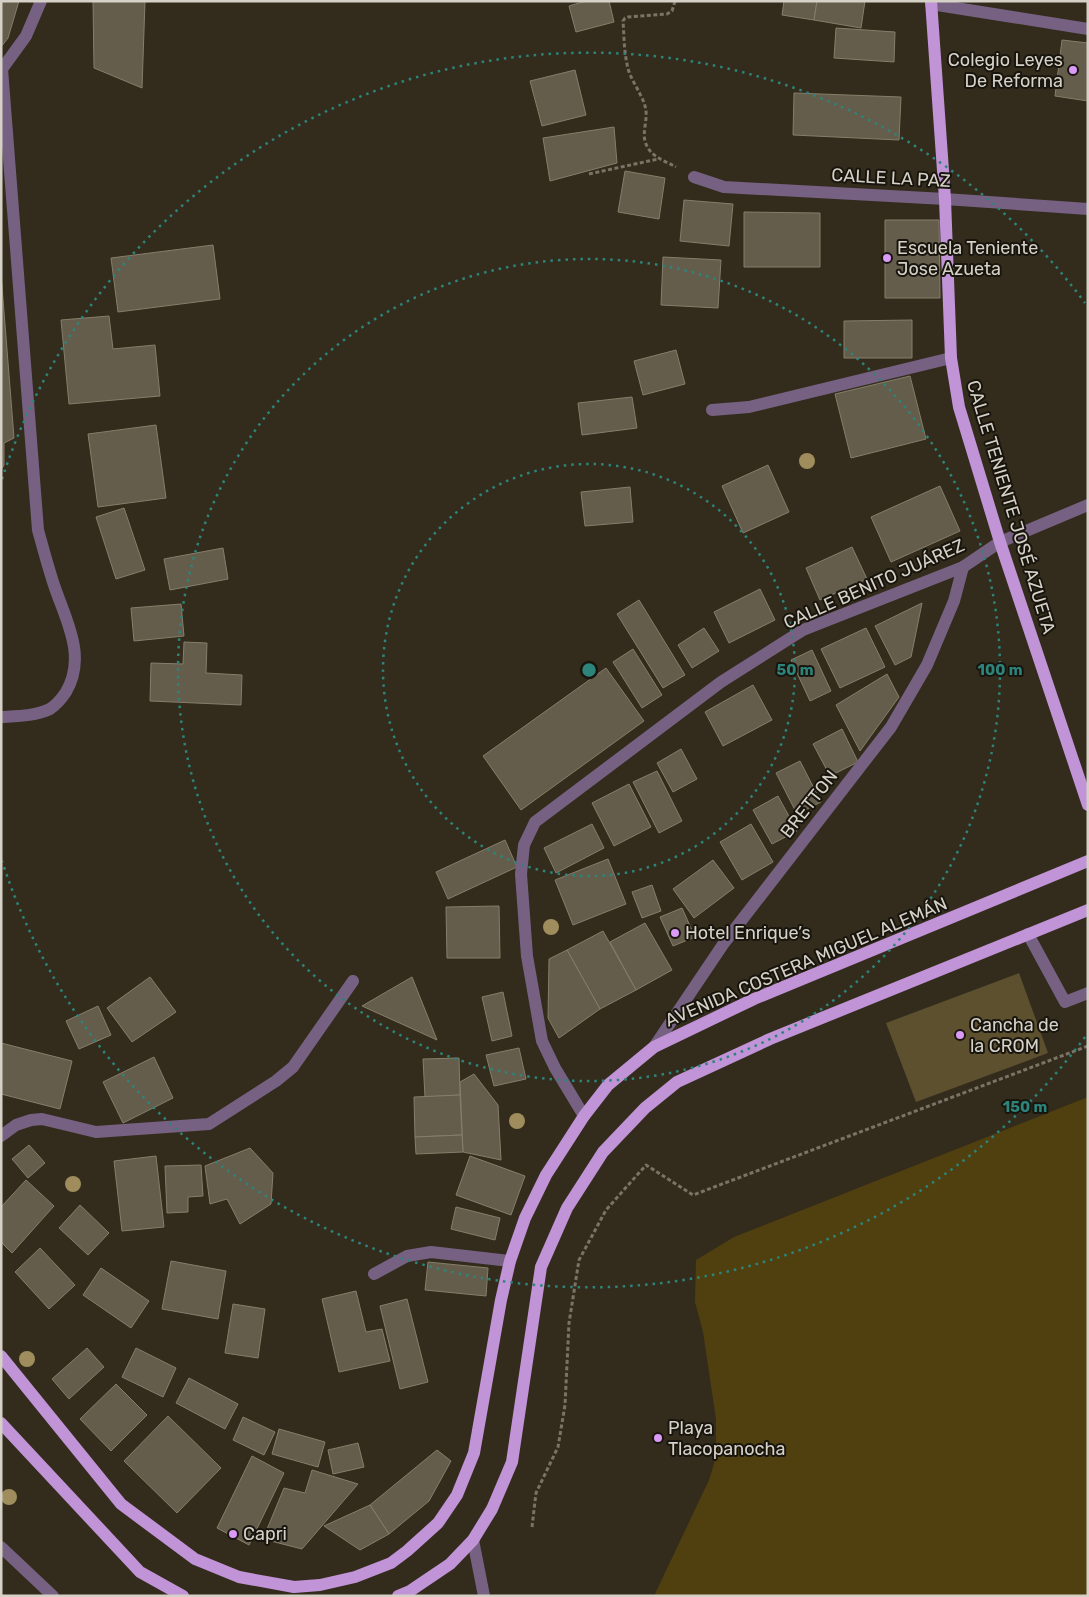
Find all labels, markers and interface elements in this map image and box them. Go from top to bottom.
place label: Colegio Leyes De Reforma [948,49,1063,92]
marker: Colegio Leyes De Reforma [1067,64,1079,76]
street label: CALLE LA PAZ [831,164,951,192]
place label: Escuela Teniente Jose Azueta [897,237,1038,280]
marker: Escuela Teniente Jose Azueta [881,252,893,264]
street label: CALLE TENIENTE JOSÉ AZUETA [962,377,1060,637]
street label: CALLE BENITO JUÁREZ [780,534,968,634]
centre of rings [580,661,598,679]
text: 50 m [777,661,813,679]
text: 100 m [978,661,1022,679]
street label: BRETTON [776,766,842,842]
street label: AVENIDA COSTERA MIGUEL ALEMÁN [662,892,950,1032]
place label: Hotel Enrique’s [685,922,811,944]
marker: Hotel Enrique’s [669,927,681,939]
place label: Cancha de la CROM [970,1014,1059,1057]
marker: Cancha de la CROM [954,1029,966,1041]
text: 150 m [1003,1098,1047,1116]
place label: Playa Tlacopanocha [668,1417,785,1460]
marker: Playa Tlacopanocha [652,1432,664,1444]
place label: Capri [243,1523,287,1545]
marker: Capri [227,1528,239,1540]

